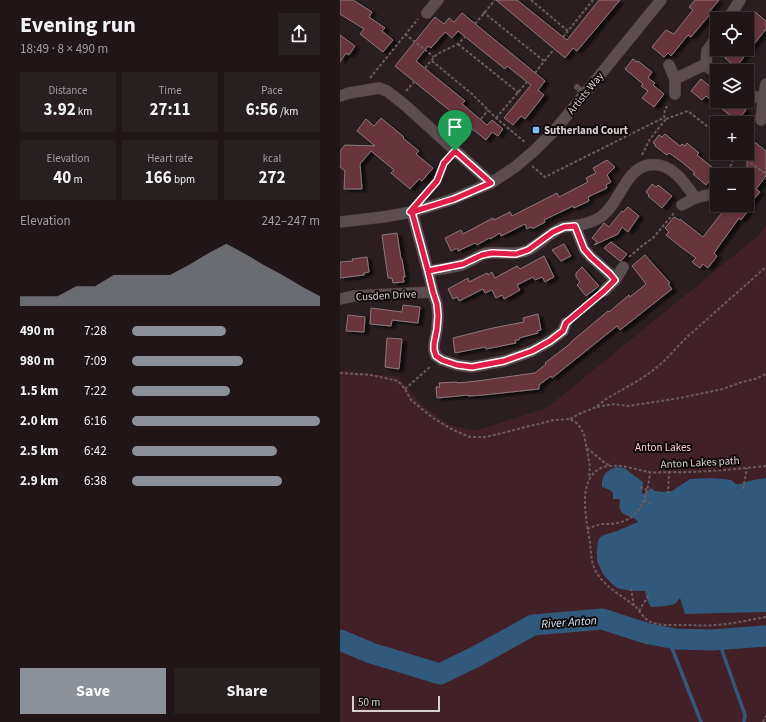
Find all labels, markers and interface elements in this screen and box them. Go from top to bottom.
text: Evening run [20,9,136,41]
map controls [710,12,754,212]
button: locate [710,12,754,56]
button: share [278,13,320,55]
text: 18:49 · 8 × 490 m [20,40,108,58]
button: layers [710,64,754,108]
street label: Artists Way [564,69,607,118]
text: Distance [48,83,88,98]
text: Time [158,83,182,98]
text: Pace [261,83,283,98]
text: 3.92 [44,98,76,122]
text: 27:11 [149,98,191,122]
text: 6:56 [246,98,278,122]
text: km [76,104,92,119]
text: /km [278,104,298,119]
pin [438,110,472,151]
icon: arrive [444,116,466,138]
button: + [710,116,754,160]
place label: Sutherland Court [544,123,629,138]
marker: Sutherland Court [531,125,541,135]
text: Elevation [47,151,89,166]
text: Heart rate [147,151,193,166]
text: kcal [263,151,281,166]
text: 40 [53,166,71,190]
text: 166 [145,166,172,190]
text: 272 [259,166,285,190]
button: − [710,168,754,212]
text: m [71,172,83,187]
text: bpm [172,172,195,187]
text: Elevation [20,212,71,230]
text: 242–247 m [262,212,320,230]
street label: Cusden Drive [355,286,417,305]
text: 490 m [20,322,54,340]
text: 7:28 [84,322,107,340]
text: 980 m [20,352,54,370]
text: 7:09 [84,352,107,370]
text: 1.5 km [20,382,59,400]
text: 7:22 [84,382,107,400]
text: 2.0 km [20,412,59,430]
text: 6:16 [84,412,107,430]
park label: Anton Lakes [635,440,691,455]
text: 2.5 km [20,442,59,460]
text: 6:42 [84,442,107,460]
street label: Anton Lakes path [660,453,740,472]
text: 2.9 km [20,472,59,490]
text: 6:38 [84,472,107,490]
water label: River Anton [541,612,597,633]
button: Save [20,668,166,714]
button: Share [174,668,320,714]
scale bar [352,694,440,713]
text: 50 m [358,695,380,710]

